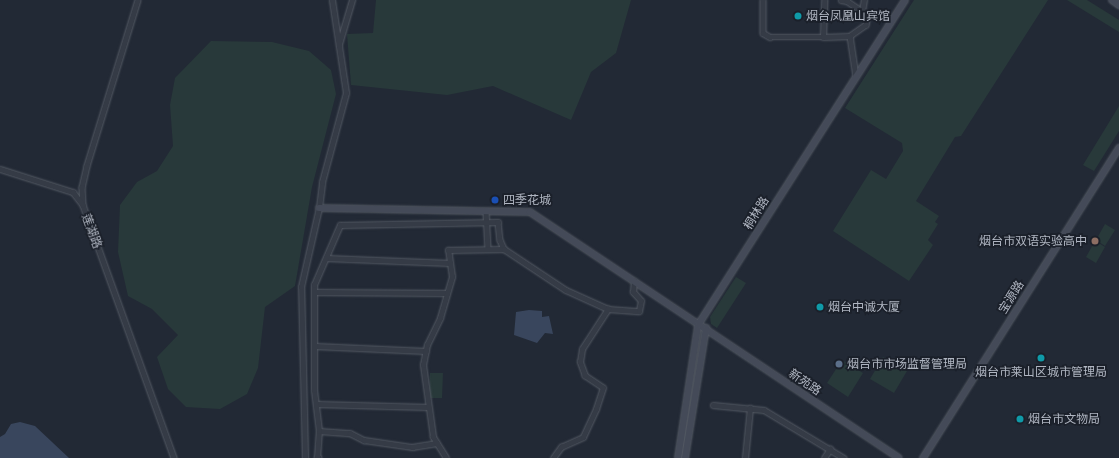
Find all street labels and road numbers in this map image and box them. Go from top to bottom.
street label: 桐林路 [740,194,772,232]
street label: 莲湖路 [79,212,105,250]
street label: 宝源路 [995,278,1027,316]
street label: 新苑路 [786,366,824,398]

